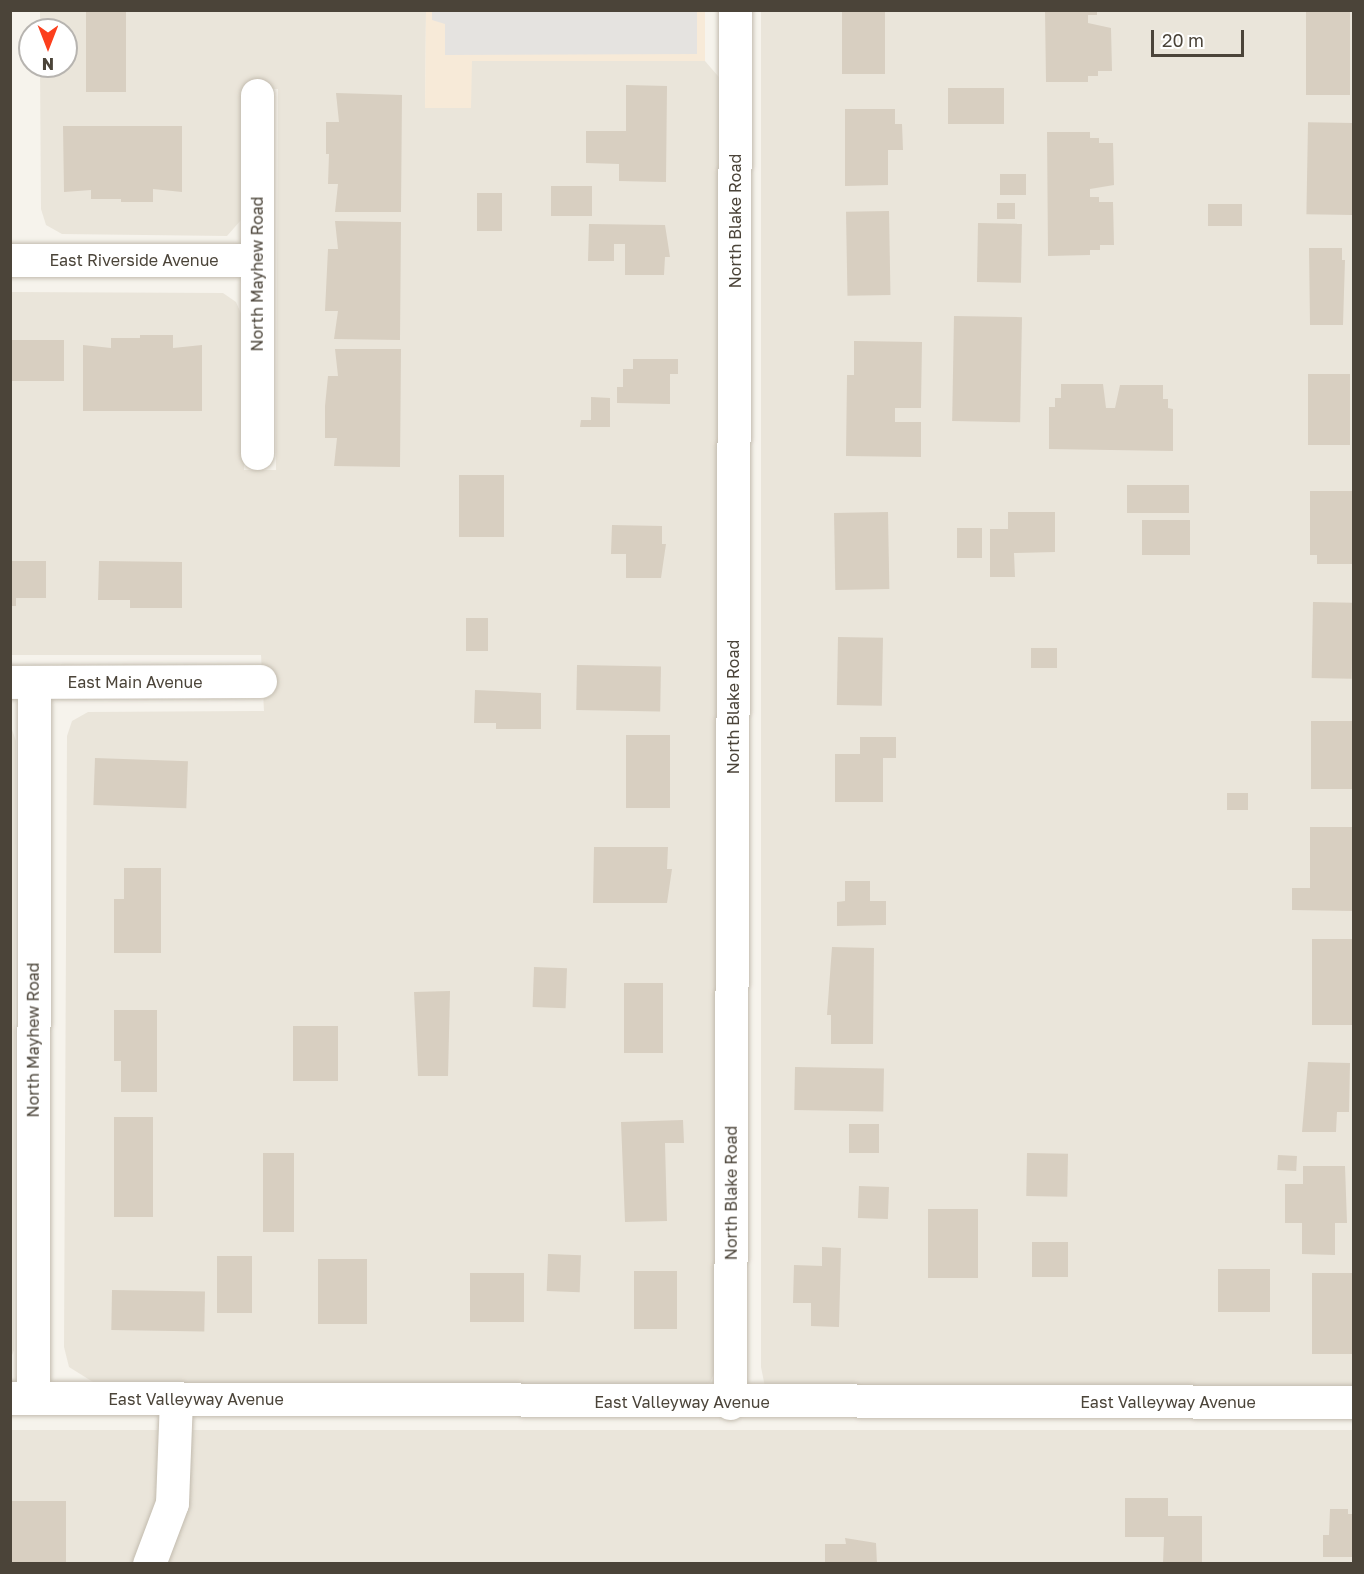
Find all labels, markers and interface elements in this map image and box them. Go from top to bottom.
north arrow [18,18,78,78]
scale bar [1154,18,1247,56]
text: 20 m [1162,29,1204,51]
text: N [42,54,54,74]
street label: North Blake Road [725,154,745,288]
street label: North Mayhew Road [247,196,267,352]
street label: East Riverside Avenue [49,250,219,270]
street label: North Blake Road [723,640,743,774]
street label: East Main Avenue [68,672,202,692]
street label: North Mayhew Road [23,962,43,1118]
street label: North Blake Road [721,1126,741,1260]
street label: East Valleyway Avenue [108,1389,284,1409]
street label: East Valleyway Avenue [594,1392,770,1412]
street label: East Valleyway Avenue [1080,1392,1256,1412]

